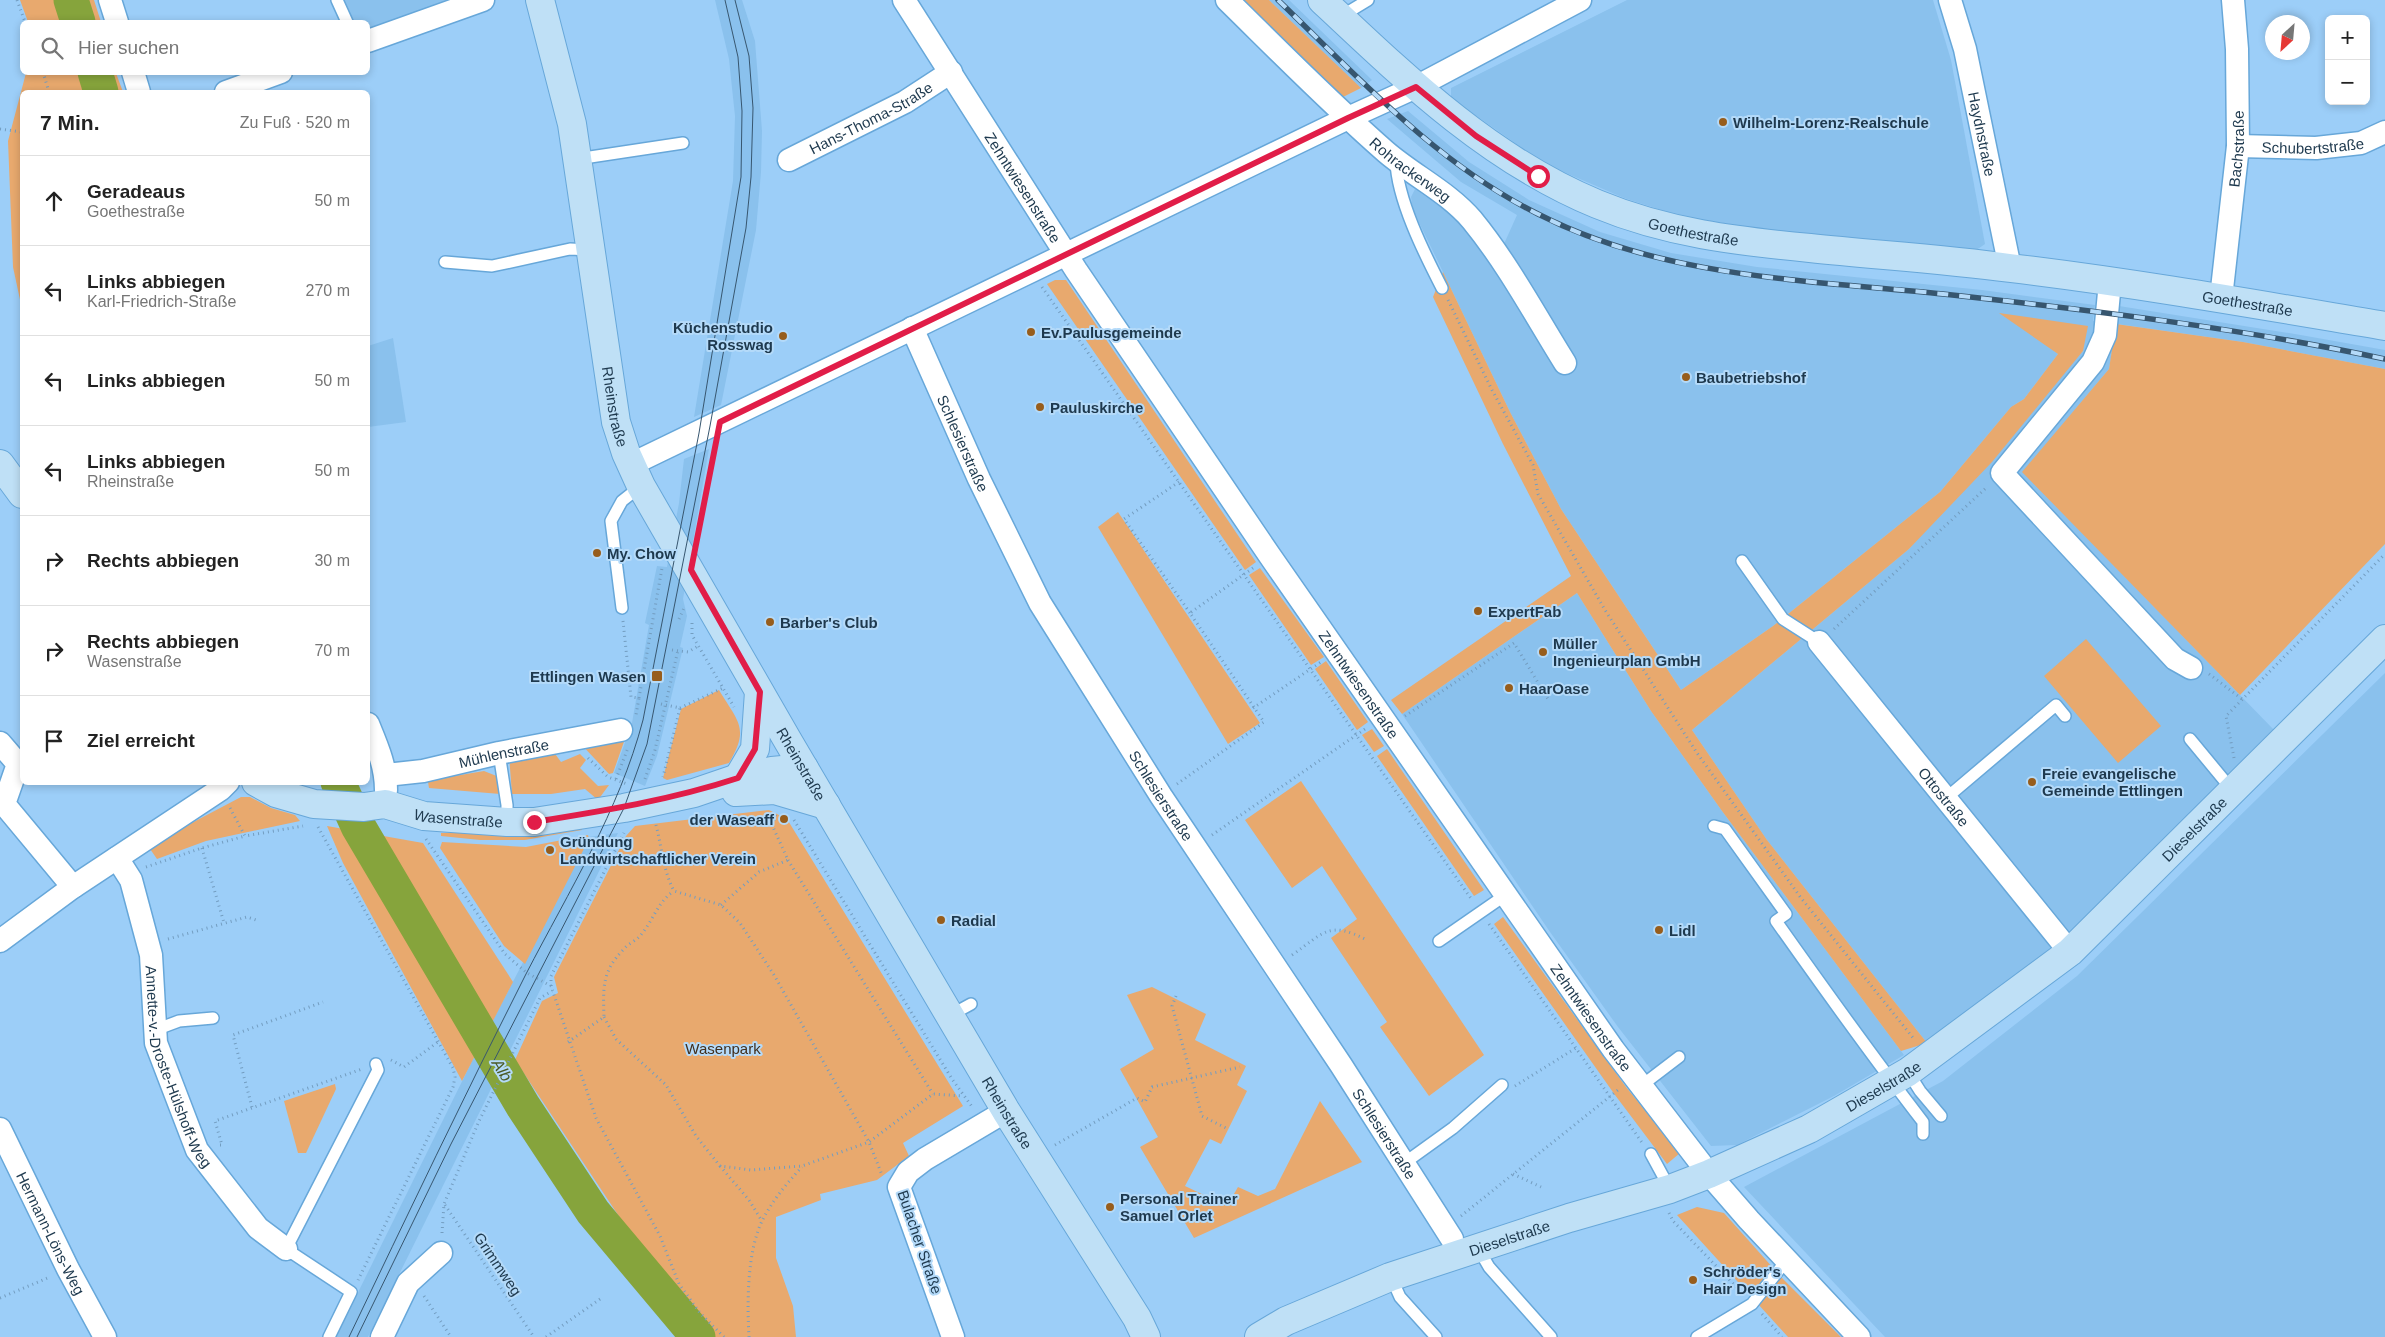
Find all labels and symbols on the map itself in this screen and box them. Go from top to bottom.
north arrow [2265,15,2310,60]
street label: Hans-Thoma-Straße [806,78,935,157]
street label: Haydnstraße [1965,90,1999,178]
street label: Bachstraße [2225,110,2246,188]
place label: Wilhelm-Lorenz-Realschule [1733,114,1929,131]
marker: Wilhelm-Lorenz-Realschule [1717,116,1729,128]
street label: Zehntwiesenstraße [982,129,1065,246]
street label: Rohrackerweg [1367,134,1454,205]
street label: Schubertstraße [2261,134,2365,157]
route start [1527,165,1550,188]
street label: Goethestraße [1646,214,1740,248]
street label: Goethestraße [2201,287,2294,319]
place label: Küchenstudio Rosswag [673,319,773,353]
place label: Ev.Paulusgemeinde [1041,324,1182,341]
marker: Ev.Paulusgemeinde [1025,326,1037,338]
marker: Küchenstudio Rosswag [777,330,789,342]
street label: Rheinstraße [599,365,632,449]
place label: Baubetriebshof [1696,369,1807,386]
marker: Baubetriebshof [1680,371,1692,383]
street label: Schlesierstraße [934,392,992,494]
place label: Pauluskirche [1050,399,1143,416]
marker: Pauluskirche [1034,401,1046,413]
place label: My. Chow [607,545,676,562]
marker: My. Chow [591,547,603,559]
place label: ExpertFab [1488,603,1561,620]
marker: ExpertFab [1472,605,1484,617]
place label: Barber's Club [780,614,878,631]
marker: Barber's Club [764,616,776,628]
street label: Zehntwiesenstraße [1316,627,1403,742]
place label: Müller Ingenieurplan GmbH [1553,635,1701,669]
marker: Müller Ingenieurplan GmbH [1537,646,1549,658]
place label: Ettlingen Wasen [530,668,646,685]
marker: Ettlingen Wasen [650,669,664,683]
place label: HaarOase [1519,680,1589,697]
marker: HaarOase [1503,682,1515,694]
street label: Rheinstraße [773,724,830,803]
street label: Mühlenstraße [457,735,550,771]
street label: Schlesierstraße [1126,747,1197,844]
street label: Ottostraße [1915,764,1973,830]
place label: Freie evangelische Gemeinde Ettlingen [2042,765,2183,799]
marker: Freie evangelische Gemeinde Ettlingen [2026,776,2038,788]
street label: Dieselstraße [2158,793,2230,864]
street label: Wasenstraße [412,805,503,830]
route end [523,811,546,834]
place label: der Waseaff [690,811,775,828]
marker: der Waseaff [778,813,790,825]
place label: Gründung Landwirtschaftlicher Verein [560,833,756,867]
marker: Gründung Landwirtschaftlicher Verein [544,844,556,856]
place label: Radial [951,912,996,929]
marker: Radial [935,914,947,926]
place label: Lidl [1669,922,1696,939]
marker: Lidl [1653,924,1665,936]
street label: Zehntwiesenstraße [1548,960,1635,1074]
street label: Annette-v.-Droste-Hülshoff-Weg [143,965,216,1171]
park label: Wasenpark [685,1040,761,1057]
water label: Alb [488,1055,515,1084]
street label: Dieselstraße [1843,1057,1924,1115]
street label: Rheinstraße [979,1073,1036,1152]
street label: Schlesierstraße [1349,1085,1420,1182]
street label: Hermann-Löns-Weg [14,1169,89,1297]
street label: Bulacher Straße [894,1188,946,1296]
place label: Personal Trainer Samuel Orlet [1120,1190,1238,1224]
marker: Personal Trainer Samuel Orlet [1104,1201,1116,1213]
street label: Dieselstraße [1467,1216,1552,1259]
street label: Grimmweg [471,1229,525,1299]
place label: Schröder's Hair Design [1703,1263,1786,1297]
marker: Schröder's Hair Design [1687,1274,1699,1286]

